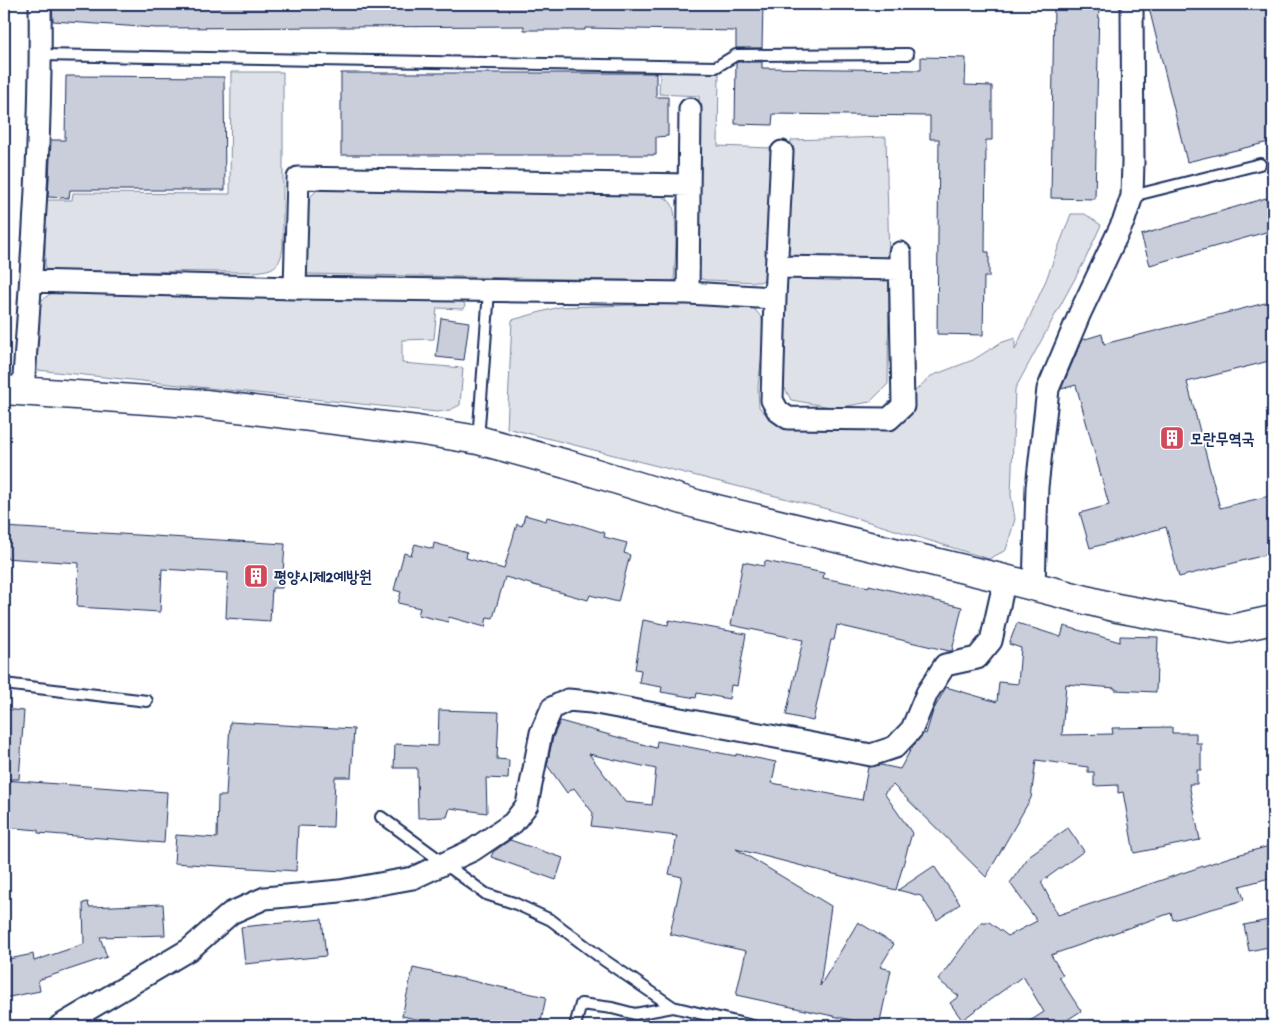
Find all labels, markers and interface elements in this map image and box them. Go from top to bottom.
building icon: 모란무역국 [1159,425,1185,451]
place label: 모란무역국 [1190,432,1255,451]
building icon: 평양시제2예방원 [243,563,269,589]
place label: 평양시제2예방원 [274,569,372,589]

